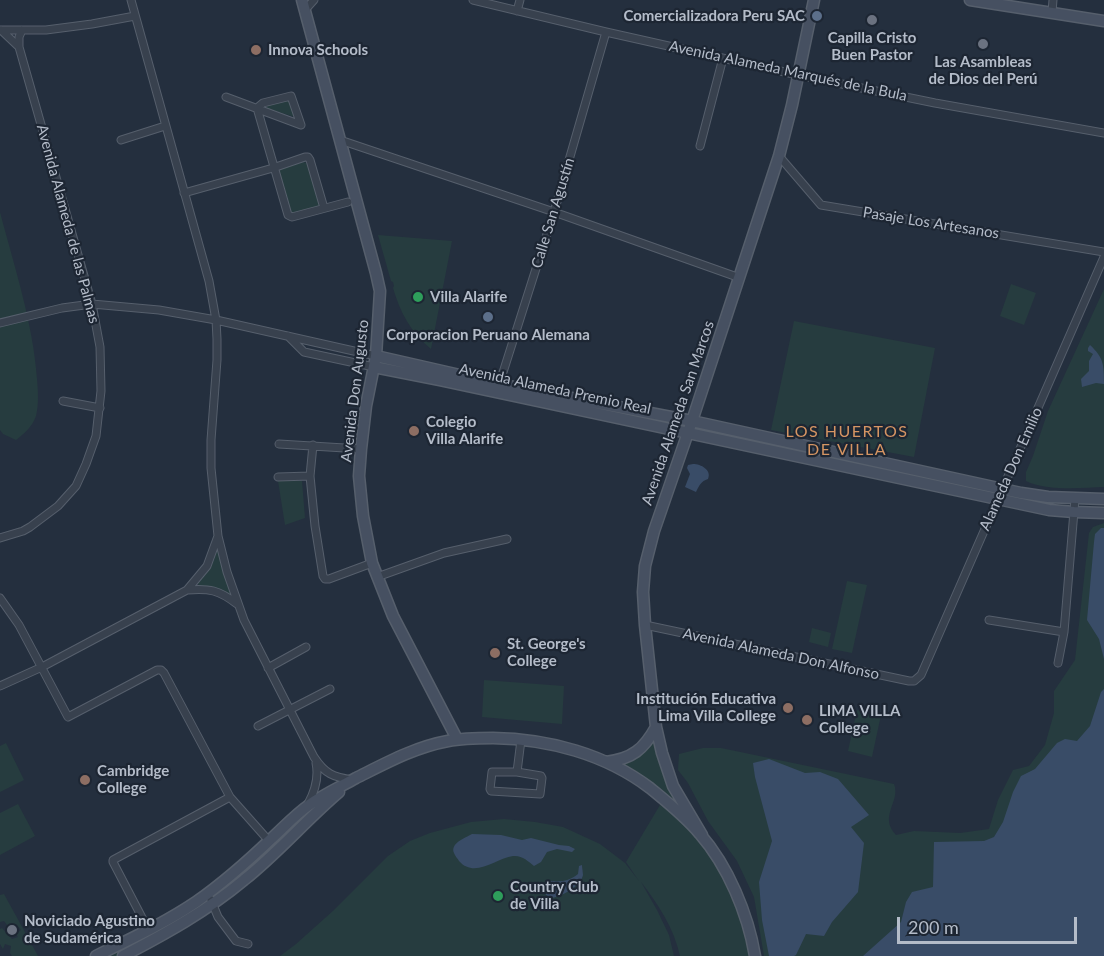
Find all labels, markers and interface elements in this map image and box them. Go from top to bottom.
place label: Comercializadora Peru SAC [623,7,805,25]
marker: Comercializadora Peru SAC [810,9,824,23]
marker: Capilla Cristo Buen Pastor [865,13,879,27]
place label: Capilla Cristo Buen Pastor [828,29,916,64]
street label: Avenida Alameda Marqués de la Bula [667,37,909,105]
marker: Las Asambleas de Dios del Perú [976,37,990,51]
place label: Innova Schools [268,41,368,59]
marker: Innova Schools [249,43,263,57]
place label: Las Asambleas de Dios del Perú [928,53,1038,88]
street label: Avenida Alameda de las Palmas [33,123,103,325]
street label: Calle San Agustín [528,156,578,270]
street label: Pasaje Los Artesanos [862,203,1000,243]
place label: Villa Alarife [430,288,507,306]
marker: Villa Alarife [411,290,425,304]
marker: Corporacion Peruano Alemana [481,310,495,324]
street label: Avenida Alameda San Marcos [638,318,718,508]
street label: Avenida Don Augusto [337,319,373,463]
place label: Corporacion Peruano Alemana [386,326,590,344]
street label: Avenida Alameda Premio Real [457,360,653,418]
street label: Alameda Don Emilio [976,405,1046,533]
place label: Colegio Villa Alarife [426,413,503,448]
district label: LOS HUERTOS DE VILLA [785,422,909,460]
marker: Colegio Villa Alarife [407,424,421,438]
street label: Avenida Alameda Don Alfonso [681,624,881,684]
place label: St. George's College [507,635,586,670]
marker: St. George's College [488,646,502,660]
place label: Institución Educativa Lima Villa College [636,690,776,725]
marker: Institución Educativa Lima Villa College [781,701,795,715]
place label: LIMA VILLA College [819,702,900,737]
marker: LIMA VILLA College [800,713,814,727]
place label: Cambridge College [97,762,169,797]
marker: Cambridge College [78,773,92,787]
place label: Country Club de Villa [510,878,599,913]
marker: Country Club de Villa [491,889,505,903]
scale bar [900,905,1080,943]
place label: Noviciado Agustino de Sudamérica [24,912,155,947]
text: 200 m [908,916,959,938]
marker: Noviciado Agustino de Sudamérica [5,923,19,937]

